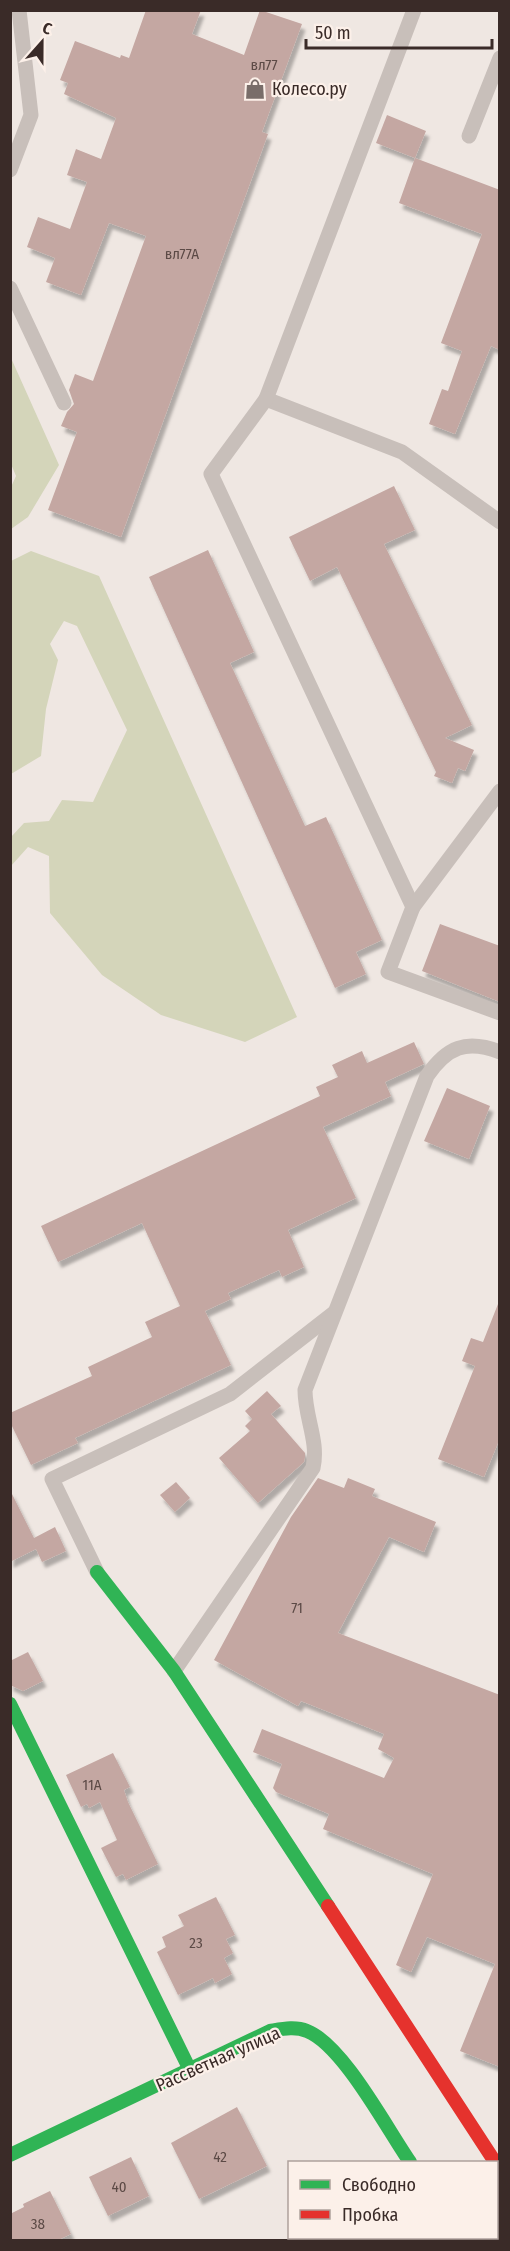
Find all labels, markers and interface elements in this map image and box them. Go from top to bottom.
north arrow [12,12,72,72]
scale bar [306,12,492,50]
text: С [40,18,55,39]
text: 50 m [315,22,351,44]
house number: вл77 [250,56,278,74]
shop icon: Колесо.ру [243,77,267,101]
place label: Колесо.ру [272,78,347,100]
house number: вл77А [165,245,199,263]
house number: 71 [291,1599,303,1617]
house number: 11А [82,1776,102,1794]
house number: 23 [189,1934,203,1952]
street label: Рассветная улица [152,2022,284,2096]
house number: 42 [213,2148,227,2166]
legend [288,2161,498,2239]
text: Свободно [342,2174,416,2196]
house number: 40 [111,2178,127,2196]
text: Пробка [342,2204,398,2226]
house number: 38 [31,2215,45,2233]

